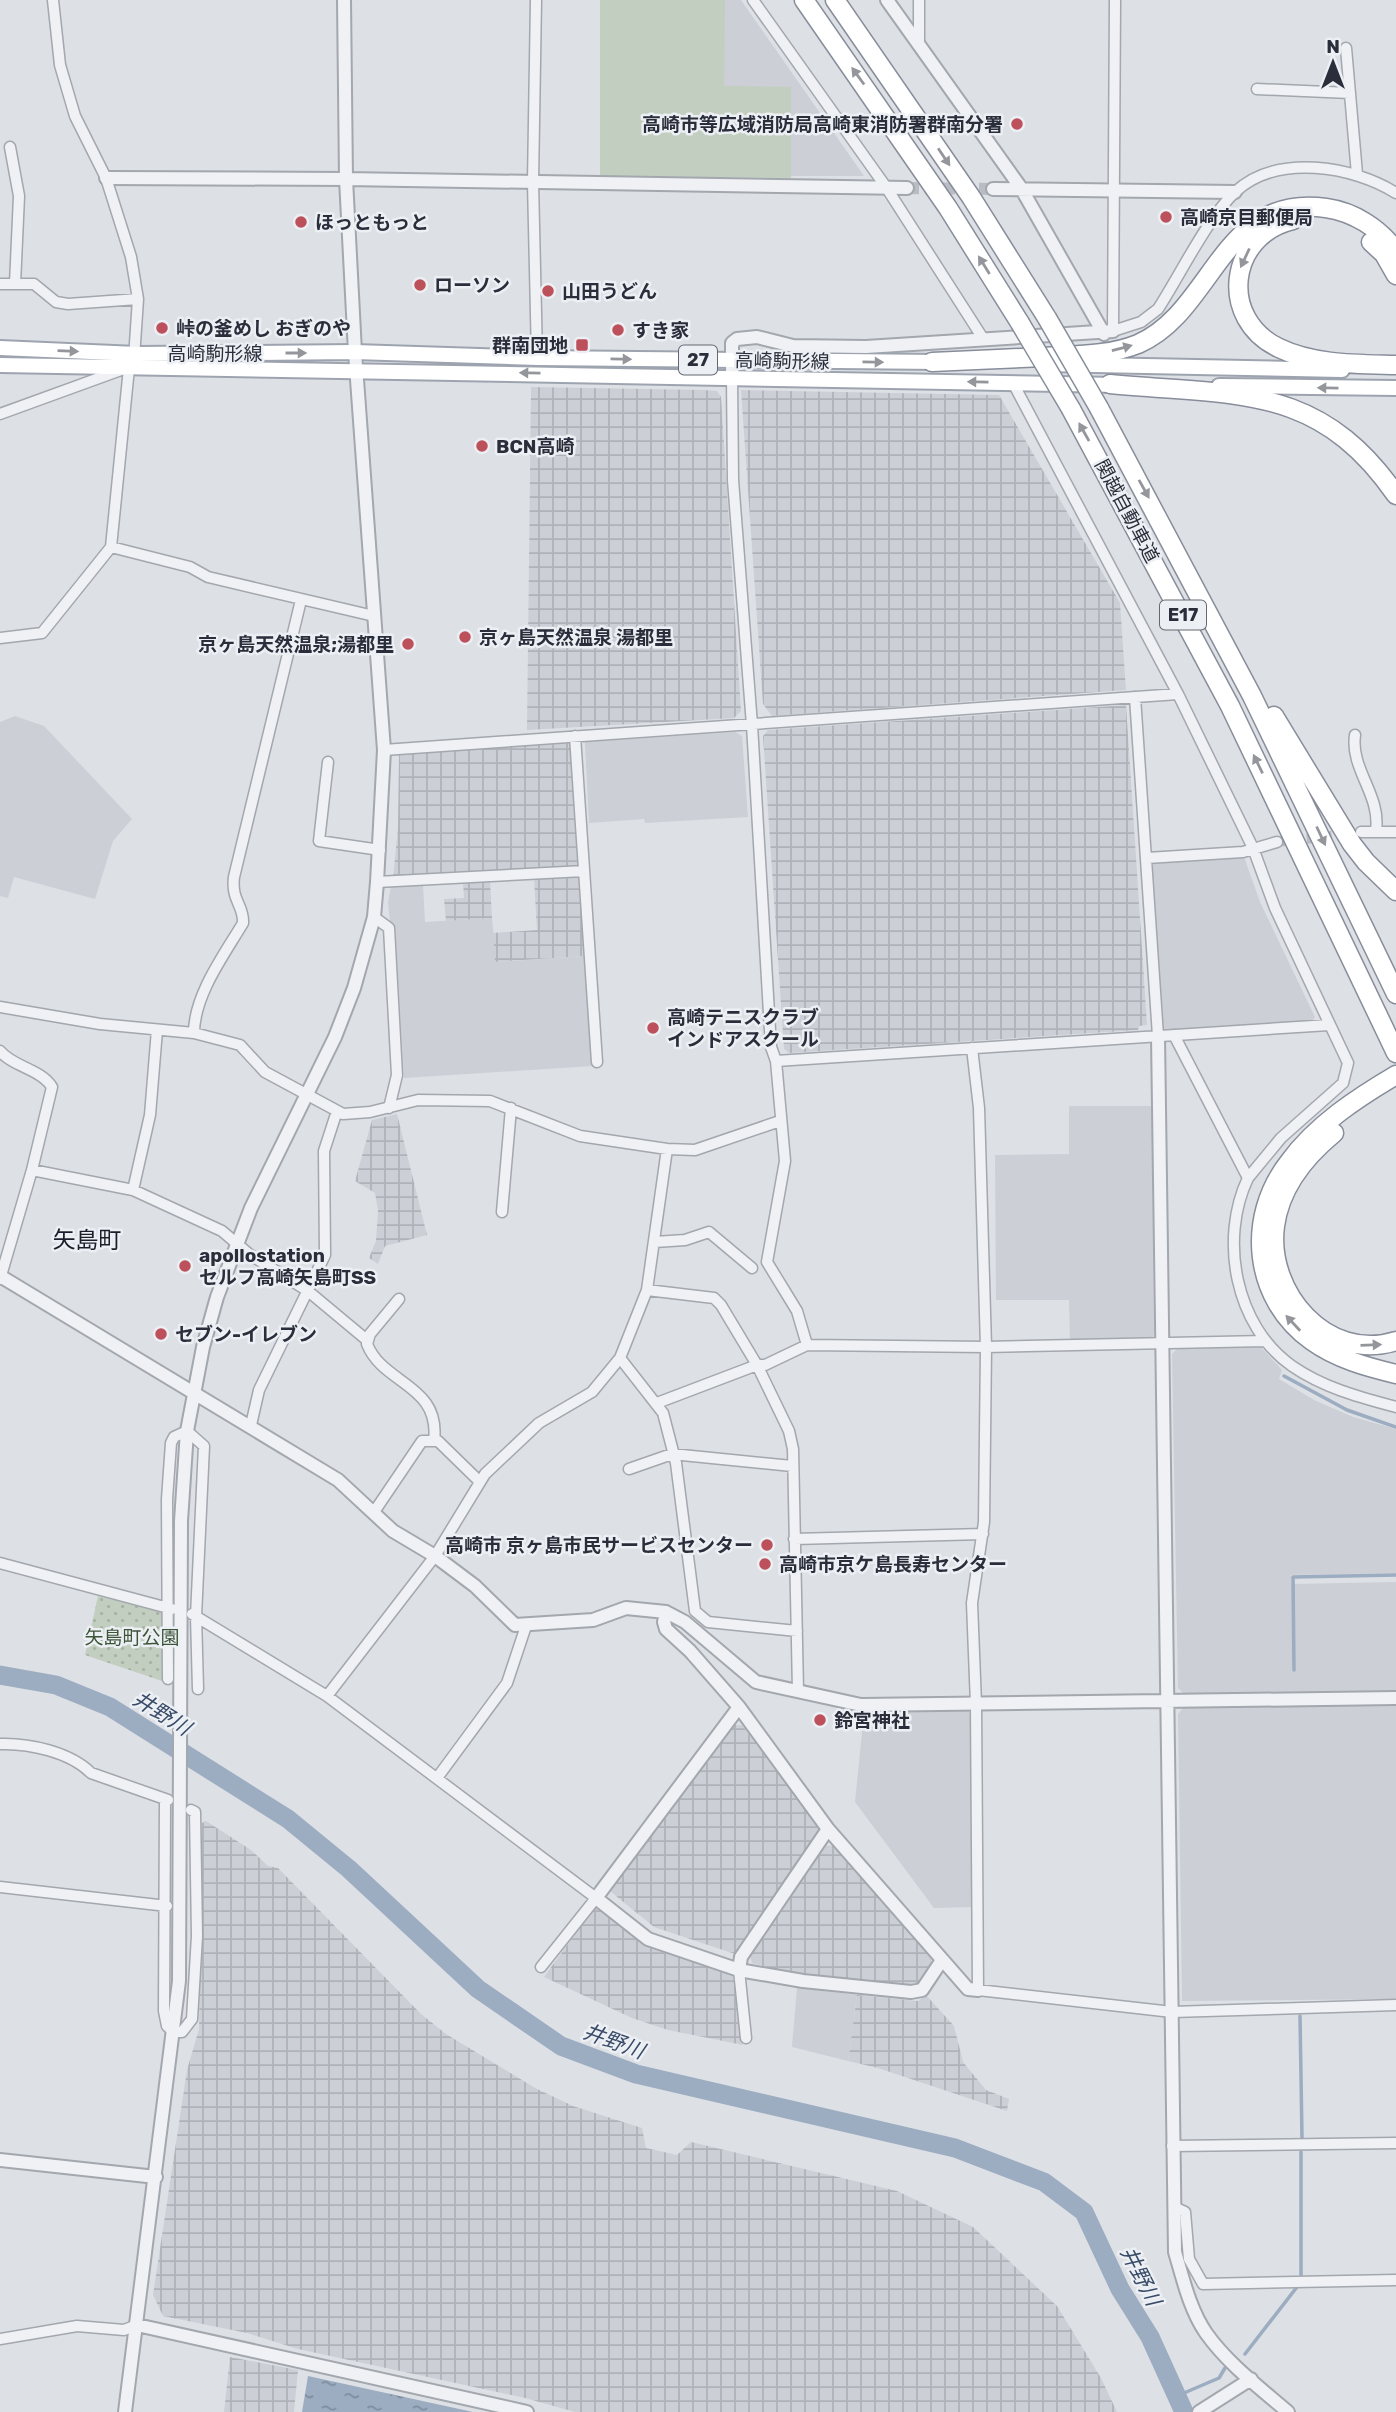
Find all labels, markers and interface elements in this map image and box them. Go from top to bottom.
north arrow [1298,28,1368,98]
text: N [1326,35,1340,58]
one-way arrow [851,67,865,85]
place label: 高崎市等広域消防局高崎東消防署群南分署 [642,113,1003,136]
marker: 高崎市等広域消防局高崎東消防署群南分署 [1009,116,1025,132]
one-way arrow [937,148,951,166]
place label: 高崎京目郵便局 [1180,206,1313,229]
marker: 高崎京目郵便局 [1158,209,1174,225]
place label: ほっともっと [315,211,429,234]
marker: ほっともっと [293,214,309,230]
one-way arrow [1239,248,1251,268]
one-way arrow [977,255,990,275]
place label: ローソン [434,274,510,297]
marker: ローソン [412,277,428,293]
place label: 山田うどん [562,280,657,303]
marker: 山田うどん [540,283,556,299]
place label: 峠の釜めし おぎのや [176,317,351,340]
place label: すき家 [632,319,689,342]
marker: 峠の釜めし おぎのや [154,320,170,336]
marker: すき家 [610,322,626,338]
place label: 群南団地 [492,334,568,357]
marker: 群南団地 [574,337,590,353]
street label: 高崎駒形線 [167,342,263,365]
one-way arrow [1111,342,1133,353]
one-way arrow [57,345,79,356]
road number: 27 [679,346,717,374]
one-way arrow [285,347,307,358]
street label: 高崎駒形線 [734,349,830,373]
one-way arrow [610,353,632,365]
one-way arrow [862,356,884,368]
one-way arrow [519,367,541,378]
one-way arrow [967,377,989,388]
one-way arrow [1317,382,1339,393]
one-way arrow [1078,422,1090,441]
place label: BCN高崎 [496,435,574,458]
marker: BCN高崎 [474,438,490,454]
street label: 関越自動車道 [1090,455,1164,567]
one-way arrow [1138,480,1150,499]
road number: E17 [1160,600,1206,630]
place label: 京ヶ島天然温泉 湯都里 [479,626,673,649]
marker: 京ヶ島天然温泉 湯都里 [457,629,473,645]
place label: 京ヶ島天然温泉;湯都里 [198,633,394,656]
marker: 京ヶ島天然温泉;湯都里 [400,636,416,652]
one-way arrow [1252,753,1264,773]
one-way arrow [1315,826,1327,846]
place label: 高崎テニスクラブ インドアスクール [667,1006,819,1051]
marker: 高崎テニスクラブ インドアスクール [645,1020,661,1036]
district label: 矢島町 [53,1226,122,1254]
place label: apollostation セルフ高崎矢島町SS [199,1244,377,1289]
marker: apollostation セルフ高崎矢島町SS [177,1258,193,1274]
one-way arrow [1285,1315,1301,1332]
place label: セブン-イレブン [175,1323,317,1346]
marker: セブン-イレブン [153,1326,169,1342]
one-way arrow [1360,1339,1382,1350]
place label: 高崎市 京ヶ島市民サービスセンター [445,1534,753,1557]
marker: 高崎市 京ヶ島市民サービスセンター [759,1537,775,1553]
place label: 高崎市京ケ島長寿センター [779,1553,1007,1576]
marker: 高崎市京ケ島長寿センター [757,1556,773,1572]
park label: 矢島町公園 [84,1626,180,1649]
water label: 井野川 [129,1686,197,1741]
place label: 鈴宮神社 [834,1709,910,1732]
marker: 鈴宮神社 [812,1712,828,1728]
water label: 井野川 [580,2018,650,2064]
water label: 井野川 [1116,2242,1167,2312]

